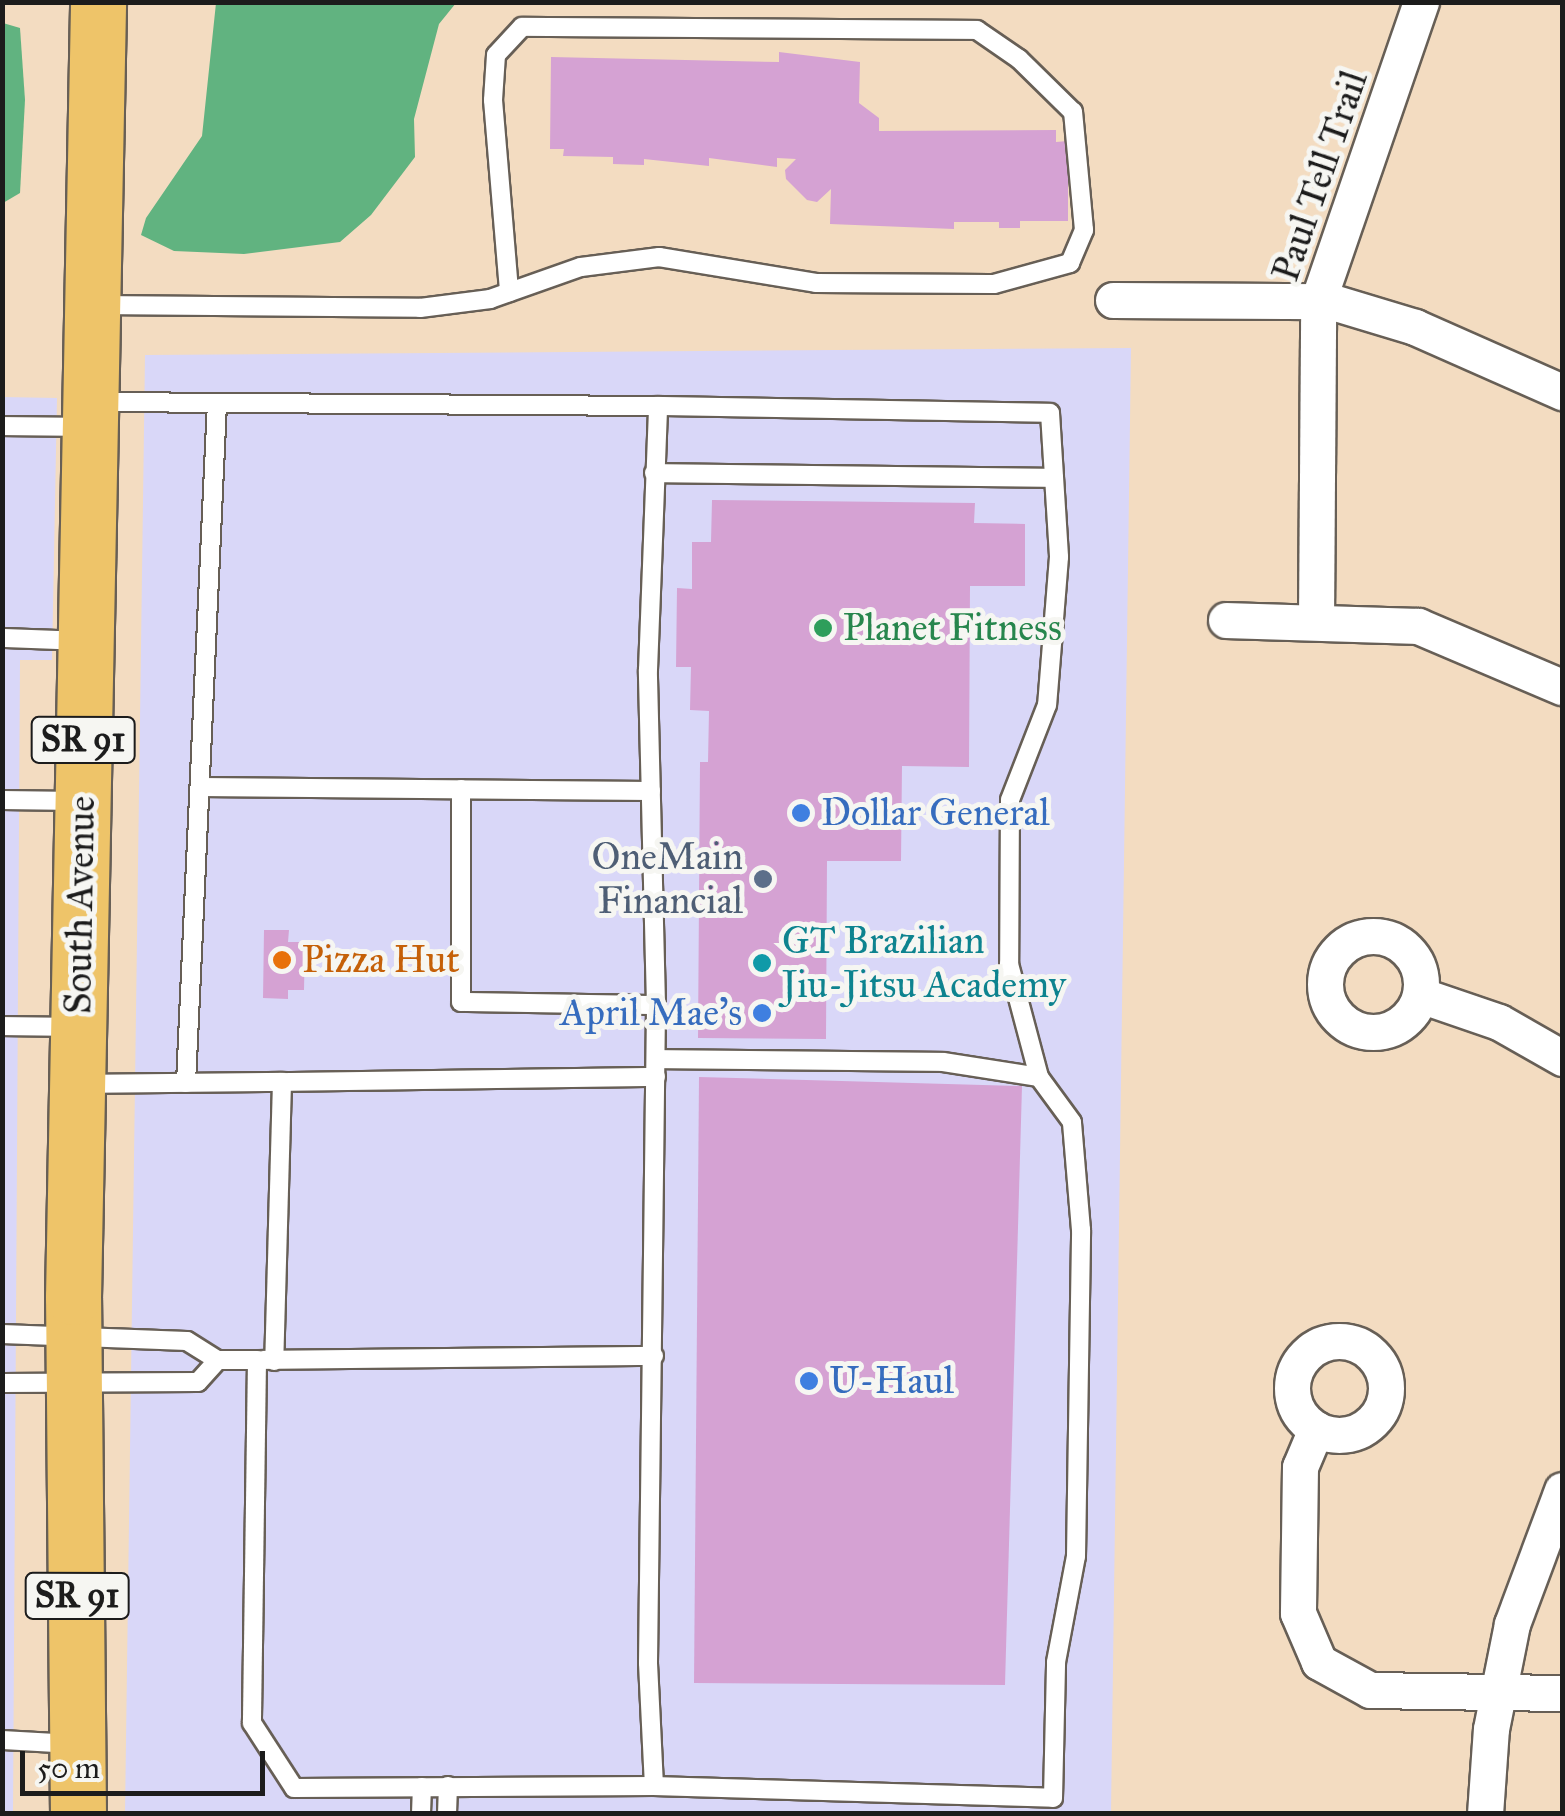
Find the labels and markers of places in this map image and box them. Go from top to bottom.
place label: Planet Fitness [843,605,1062,651]
marker: Planet Fitness [812,617,834,639]
place label: Dollar General [821,790,1050,836]
marker: Dollar General [790,802,812,824]
place label: OneMain Financial [592,834,743,924]
marker: OneMain Financial [752,868,774,890]
place label: GT Brazilian Jiu-Jitsu Academy [782,918,1066,1008]
place label: Pizza Hut [302,937,460,983]
marker: Pizza Hut [271,949,293,971]
marker: GT Brazilian Jiu-Jitsu Academy [751,952,773,974]
place label: April Mae's [560,990,742,1036]
marker: April Mae's [751,1002,773,1024]
place label: U-Haul [829,1358,954,1404]
marker: U-Haul [798,1370,820,1392]

